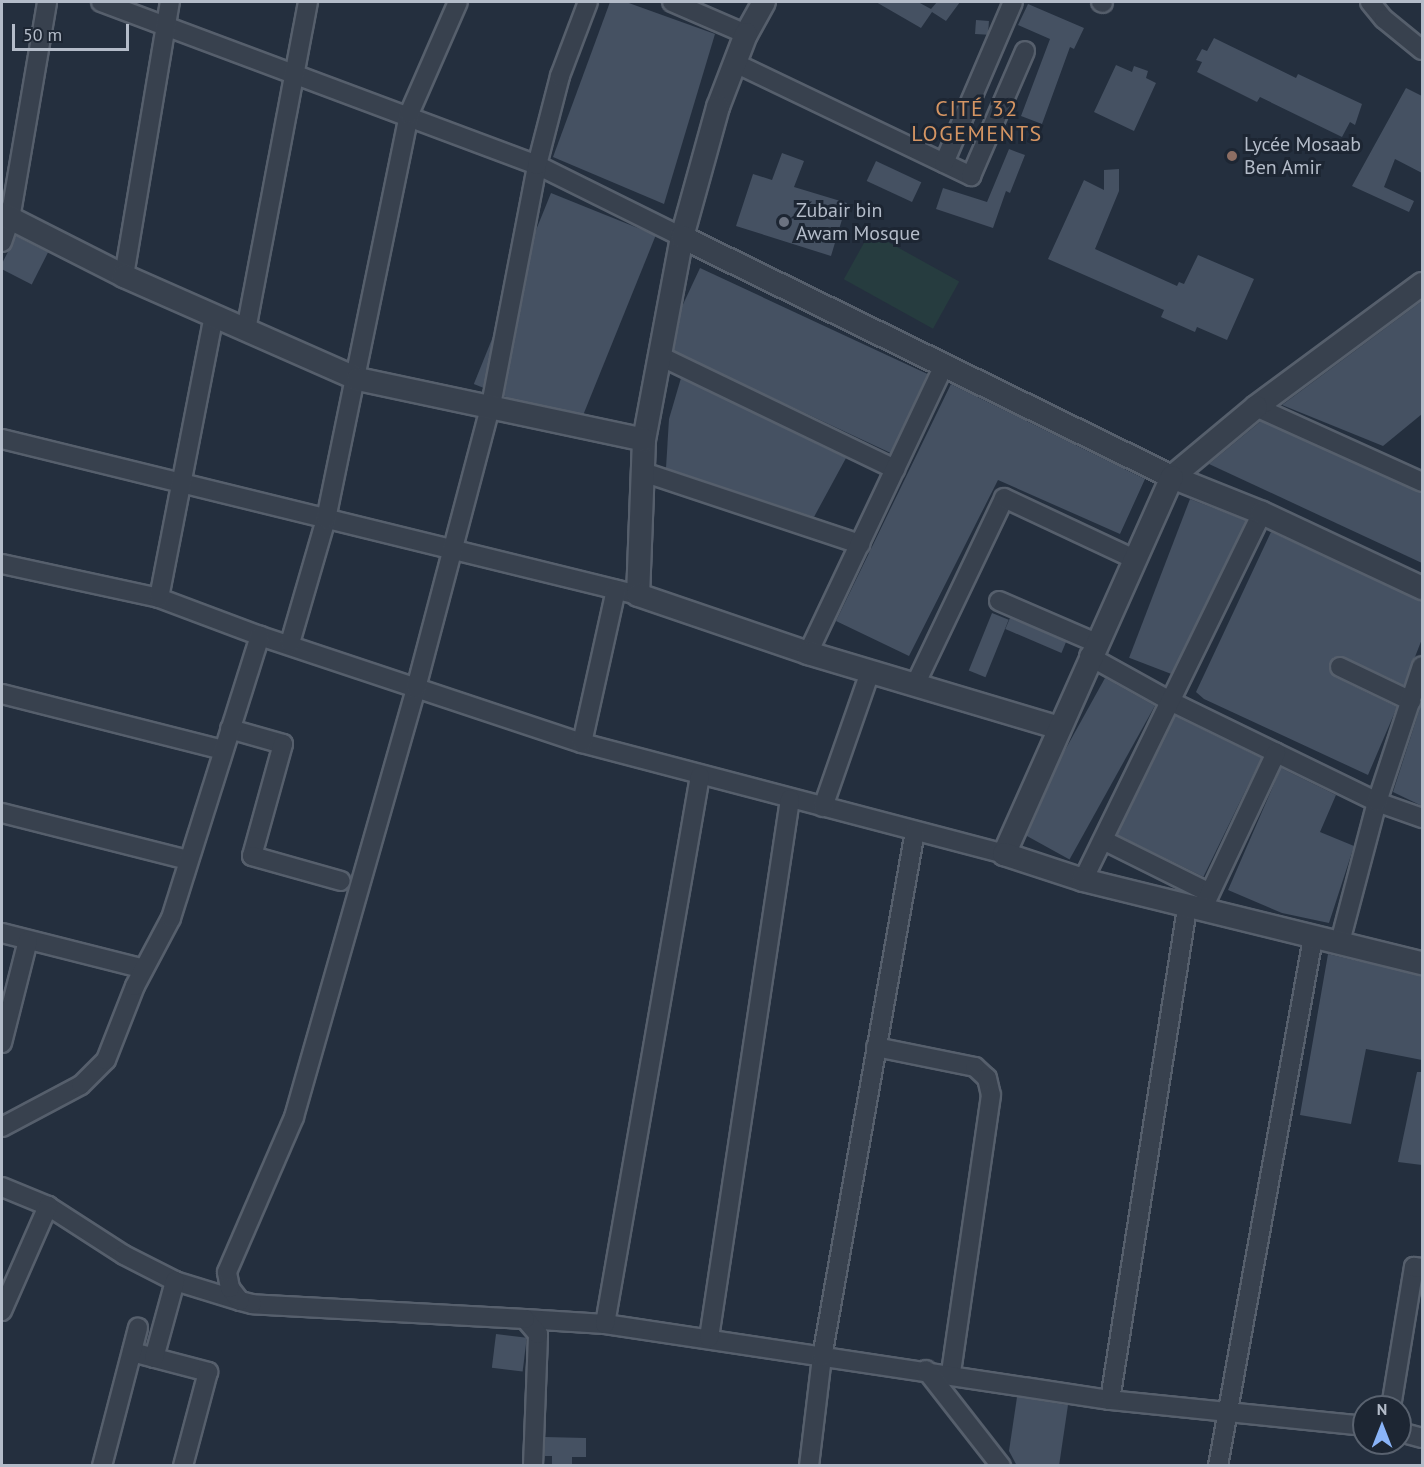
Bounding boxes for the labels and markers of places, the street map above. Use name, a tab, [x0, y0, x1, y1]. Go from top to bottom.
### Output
place label: Lycée Mosaab Ben Amir	[1244, 132, 1361, 179]
marker: Lycée Mosaab Ben Amir	[1225, 149, 1239, 163]
place label: Zubair bin Awam Mosque	[796, 198, 920, 245]
marker: Zubair bin Awam Mosque	[777, 215, 791, 229]

